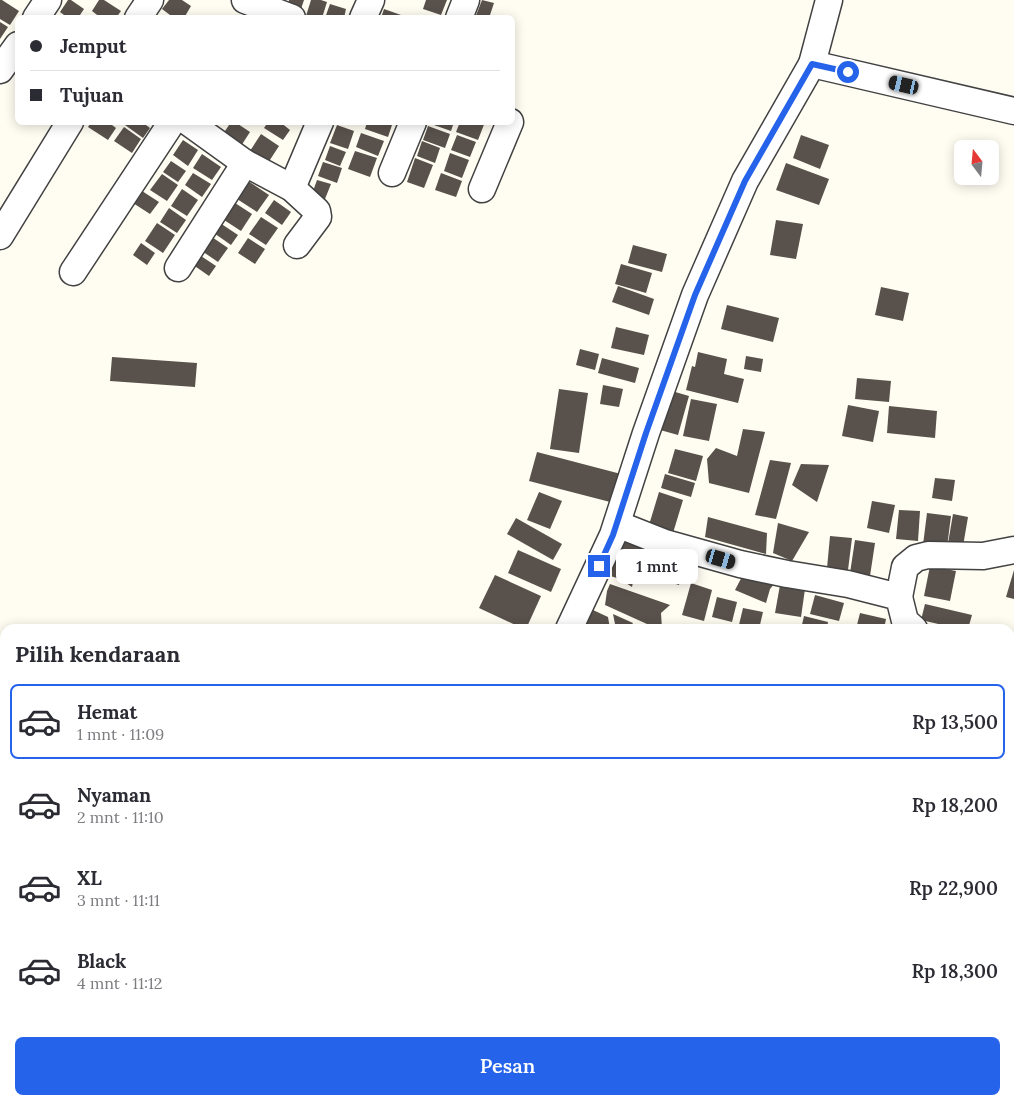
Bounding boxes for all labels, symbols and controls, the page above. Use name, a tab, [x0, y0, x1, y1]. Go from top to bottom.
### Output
text: Jemput	[60, 34, 127, 58]
route start	[837, 61, 859, 83]
car	[887, 74, 920, 96]
text: Tujuan	[60, 83, 124, 107]
north arrow	[954, 140, 999, 185]
map controls	[954, 140, 999, 185]
callout: 1 mnt	[616, 548, 699, 584]
car	[704, 548, 737, 570]
route end	[588, 555, 610, 577]
text: 1 mnt	[636, 556, 678, 576]
text: Pilih kendaraan	[15, 640, 180, 668]
icon: car	[17, 699, 62, 744]
text: Hemat	[77, 700, 137, 724]
text: Rp 13,500	[912, 710, 998, 734]
text: 1 mnt · 11:09	[77, 724, 164, 744]
icon: car	[17, 782, 62, 827]
text: Nyaman	[77, 783, 151, 807]
text: Rp 18,200	[912, 793, 998, 817]
text: 2 mnt · 11:10	[77, 807, 164, 827]
icon: car	[17, 865, 62, 910]
text: XL	[77, 866, 102, 890]
text: Rp 22,900	[909, 876, 998, 900]
text: 3 mnt · 11:11	[77, 890, 160, 910]
icon: car	[17, 948, 62, 993]
text: Black	[77, 949, 126, 973]
text: Rp 18,300	[911, 959, 998, 983]
text: 4 mnt · 11:12	[77, 973, 162, 993]
button: Pesan	[15, 1037, 1000, 1095]

